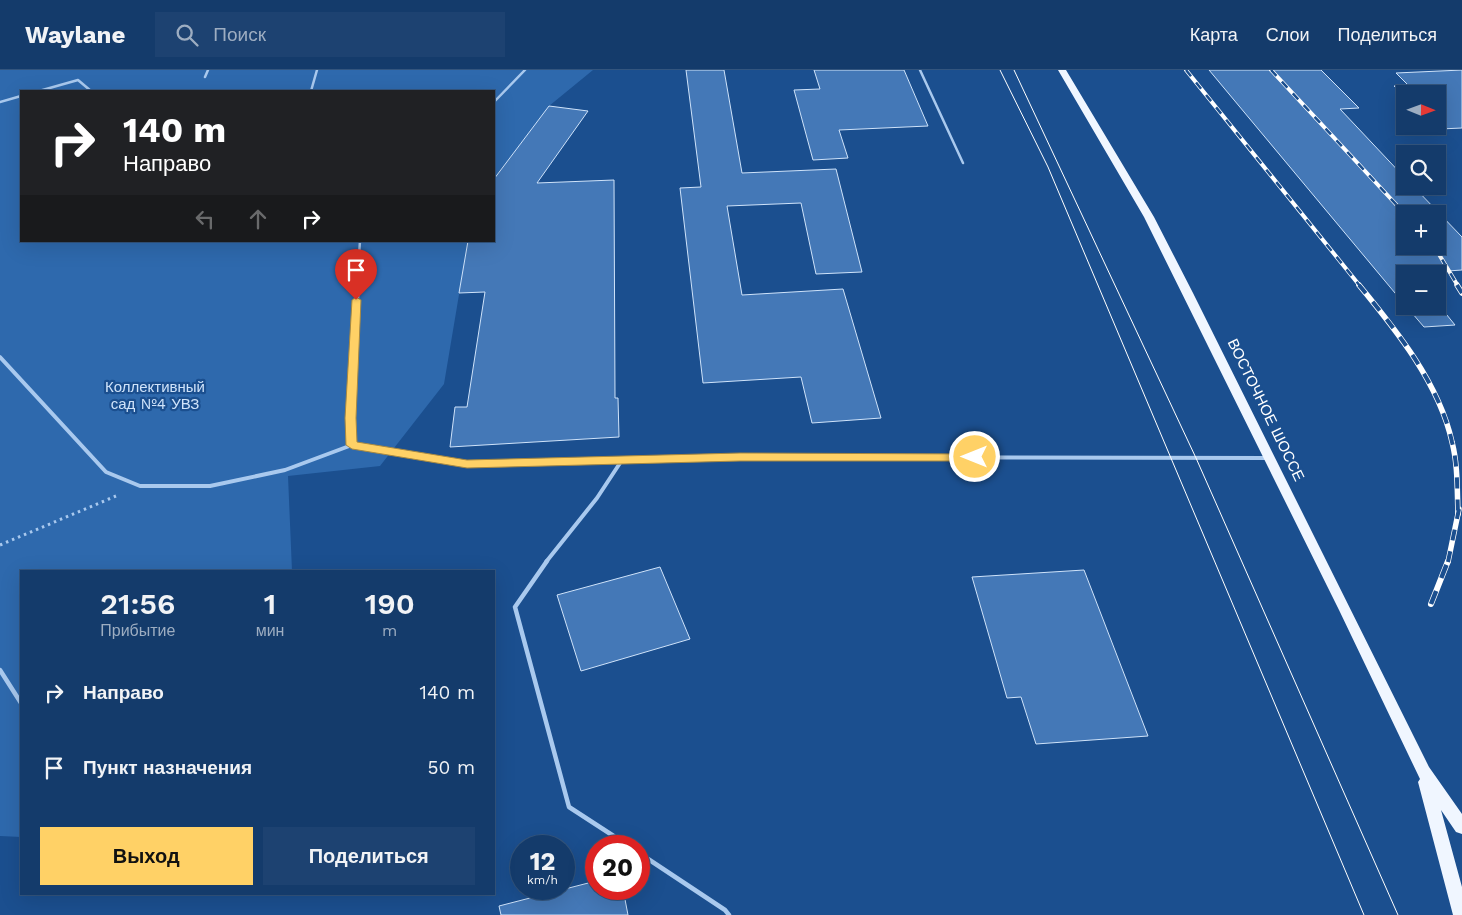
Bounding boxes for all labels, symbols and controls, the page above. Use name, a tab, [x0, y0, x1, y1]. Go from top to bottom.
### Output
search box	[155, 12, 505, 57]
text: Waylane	[25, 21, 125, 49]
icon: search	[173, 21, 201, 49]
text: Поиск	[213, 23, 266, 46]
text: Карта	[1190, 24, 1238, 45]
text: Слои	[1266, 24, 1310, 45]
text: Поделиться	[1338, 24, 1437, 45]
north arrow	[1396, 85, 1446, 135]
map controls	[1396, 85, 1446, 315]
text: 140 m	[123, 109, 226, 151]
icon: right	[40, 110, 105, 175]
button: search	[1396, 145, 1446, 195]
text: Направо	[123, 151, 211, 176]
icon: left	[191, 205, 219, 233]
icon: ahead	[244, 205, 272, 233]
icon: right	[297, 205, 325, 233]
button: +	[1396, 205, 1446, 255]
pin	[335, 249, 377, 300]
icon: arrive	[342, 256, 370, 284]
button: −	[1396, 265, 1446, 315]
street label: ВОСТОЧНОЕ ШОССЕ	[1224, 336, 1308, 484]
park label: Коллективный сад №4 УВЗ	[105, 378, 205, 413]
position arrow	[948, 430, 1000, 482]
text: 21:56	[100, 586, 175, 621]
text: 1	[264, 586, 276, 621]
text: 190	[365, 586, 415, 621]
text: Прибытие	[100, 621, 175, 640]
text: мин	[256, 621, 284, 640]
text: m	[382, 621, 397, 640]
icon: right	[40, 679, 68, 707]
text: Направо	[83, 681, 164, 704]
text: 140 m	[420, 681, 475, 704]
icon: arrive	[40, 754, 68, 782]
text: Пункт назначения	[83, 756, 252, 779]
text: 50 m	[428, 756, 475, 779]
button: Выход	[40, 827, 253, 885]
button: Поделиться	[263, 827, 475, 885]
speed limit sign: 20	[585, 835, 650, 900]
text: 12	[530, 847, 555, 876]
text: km/h	[527, 873, 558, 887]

